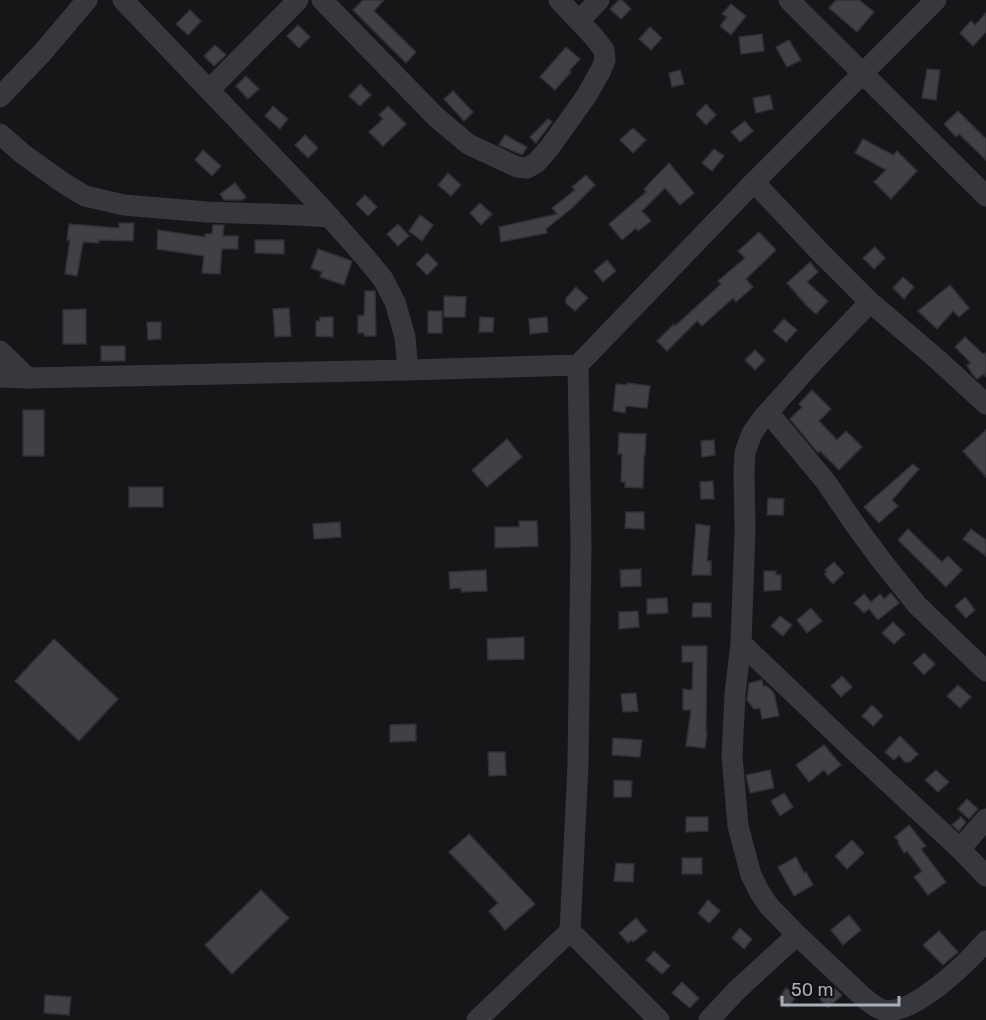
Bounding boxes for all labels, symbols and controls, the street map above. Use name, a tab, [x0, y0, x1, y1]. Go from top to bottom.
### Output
scale bar	[782, 969, 899, 1007]
text: 50 m	[791, 979, 834, 1001]

